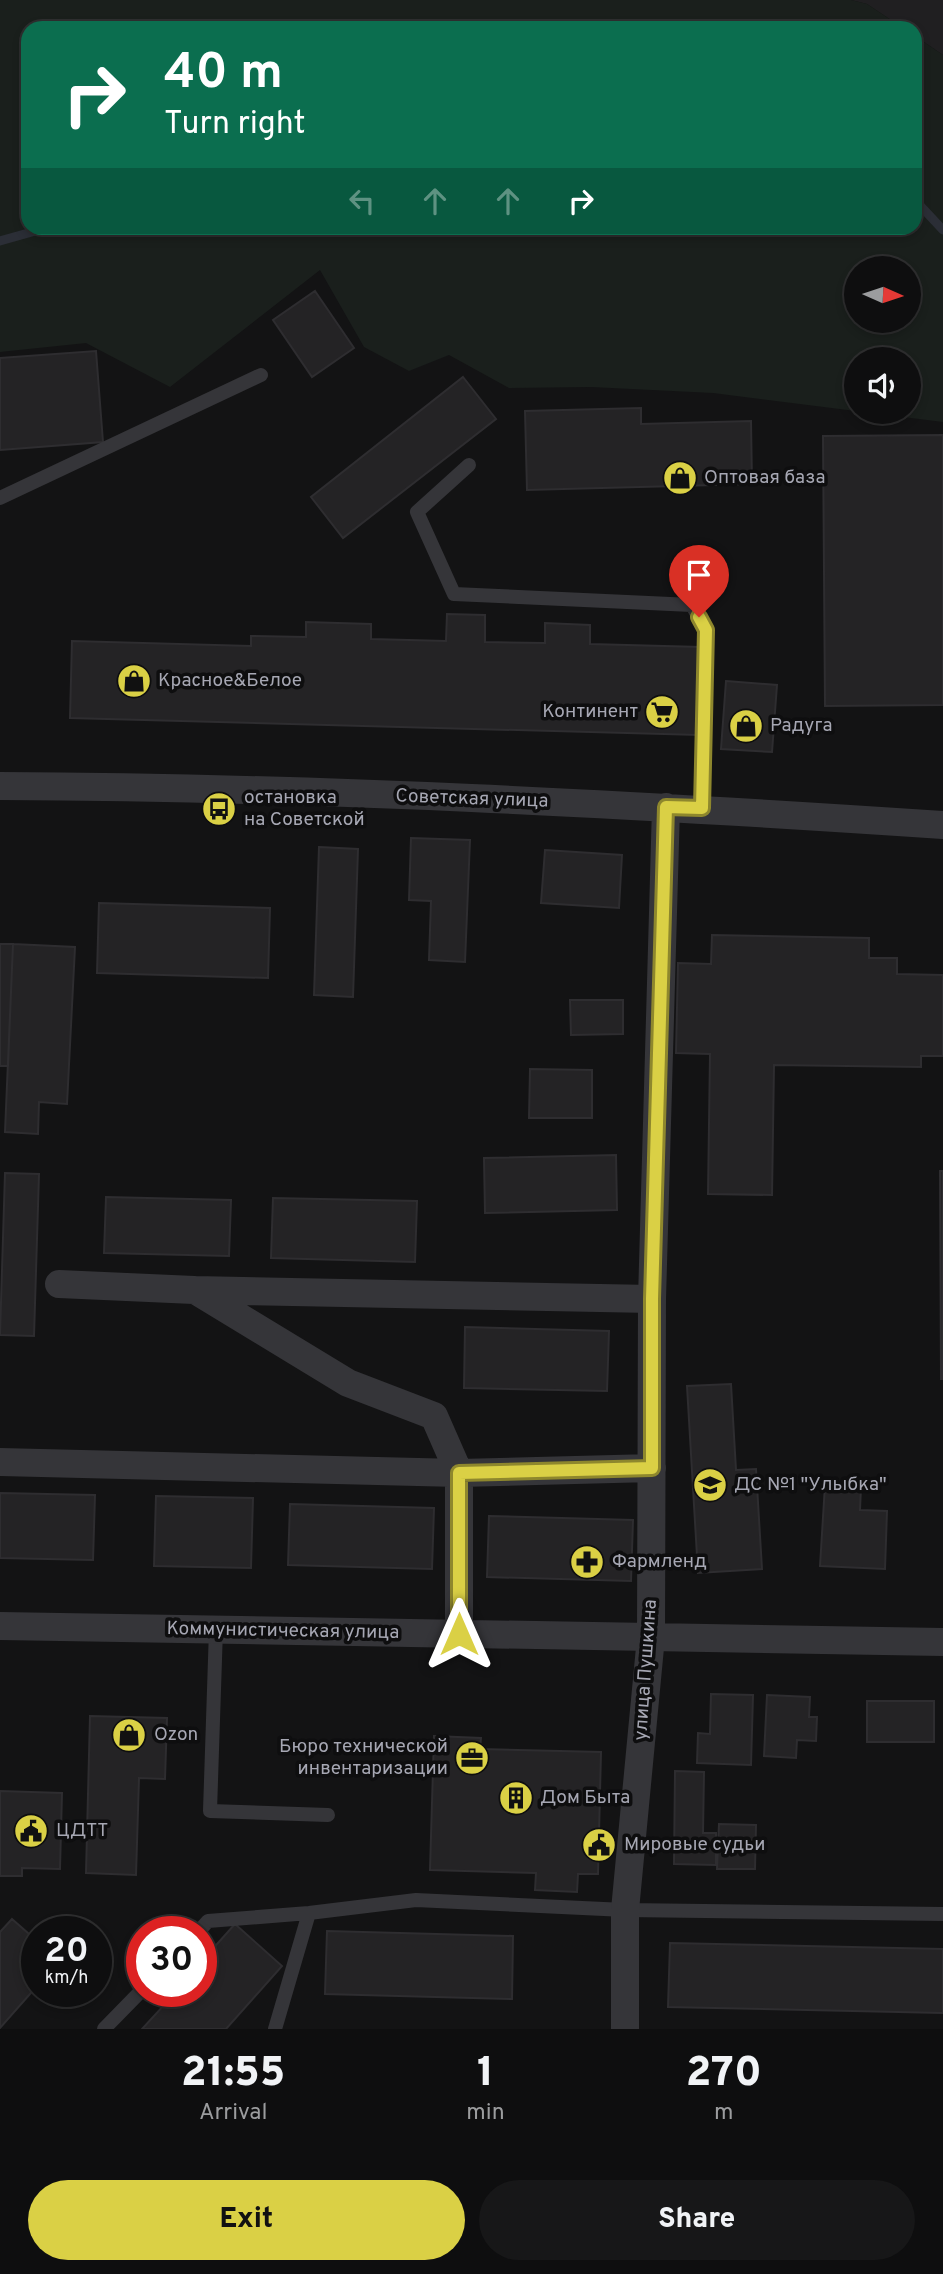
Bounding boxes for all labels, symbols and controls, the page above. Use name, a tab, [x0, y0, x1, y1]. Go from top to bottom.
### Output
text: 40 m	[164, 44, 283, 106]
icon: right	[49, 49, 140, 140]
text: Turn right	[164, 105, 306, 145]
icon: left	[343, 182, 381, 220]
icon: ahead	[416, 182, 454, 220]
icon: ahead	[489, 182, 527, 220]
icon: right	[562, 182, 600, 220]
north arrow	[844, 256, 920, 332]
map controls	[844, 256, 921, 424]
button: sound	[844, 347, 921, 424]
shop icon: Оптовая база	[661, 459, 699, 497]
place label: Оптовая база	[704, 466, 825, 490]
pin	[669, 545, 729, 617]
icon: arrive	[680, 556, 718, 594]
shop icon: Красное&Белое	[115, 662, 153, 700]
place label: Красное&Белое	[158, 669, 302, 693]
supermarket icon: Континент	[643, 693, 681, 731]
place label: Континент	[542, 700, 638, 724]
shop icon: Радуга	[727, 707, 765, 745]
place label: Радуга	[770, 714, 833, 738]
street label: Советская улица	[395, 784, 549, 814]
place label: остановка на Советской	[244, 786, 365, 832]
bus stop icon: остановка на Советской	[200, 790, 238, 828]
school or university icon: ДС №1 "Улыбка"	[691, 1466, 729, 1504]
place label: ДС №1 "Улыбка"	[734, 1473, 887, 1497]
pharmacy icon: Фармленд	[568, 1543, 606, 1581]
place label: Фармленд	[612, 1550, 707, 1574]
position arrow	[422, 1597, 496, 1671]
street label: улица Пушкина	[629, 1599, 663, 1741]
street label: Коммунистическая улица	[166, 1617, 400, 1645]
shop icon: Ozon	[110, 1716, 148, 1754]
place label: Ozon	[154, 1723, 198, 1747]
place label: Бюро технической инвентаризации	[279, 1735, 448, 1781]
office icon: Бюро технической инвентаризации	[453, 1739, 491, 1777]
building icon: Дом Быта	[497, 1779, 535, 1817]
place label: Дом Быта	[540, 1786, 630, 1810]
public building icon: ЦДТТ	[12, 1812, 50, 1850]
place label: ЦДТТ	[56, 1819, 108, 1843]
public building icon: Мировые судьи	[580, 1826, 618, 1864]
place label: Мировые судьи	[624, 1833, 765, 1857]
speed limit sign: 30	[126, 1916, 217, 2007]
text: 20	[44, 1930, 89, 1974]
text: km/h	[45, 1967, 88, 1990]
text: 21:55	[181, 2048, 285, 2101]
text: 1	[477, 2048, 494, 2101]
text: 270	[686, 2048, 762, 2101]
text: Arrival	[199, 2099, 267, 2128]
text: min	[466, 2099, 505, 2128]
text: m	[714, 2099, 734, 2128]
button: Exit	[28, 2180, 465, 2260]
button: Share	[479, 2180, 915, 2260]

